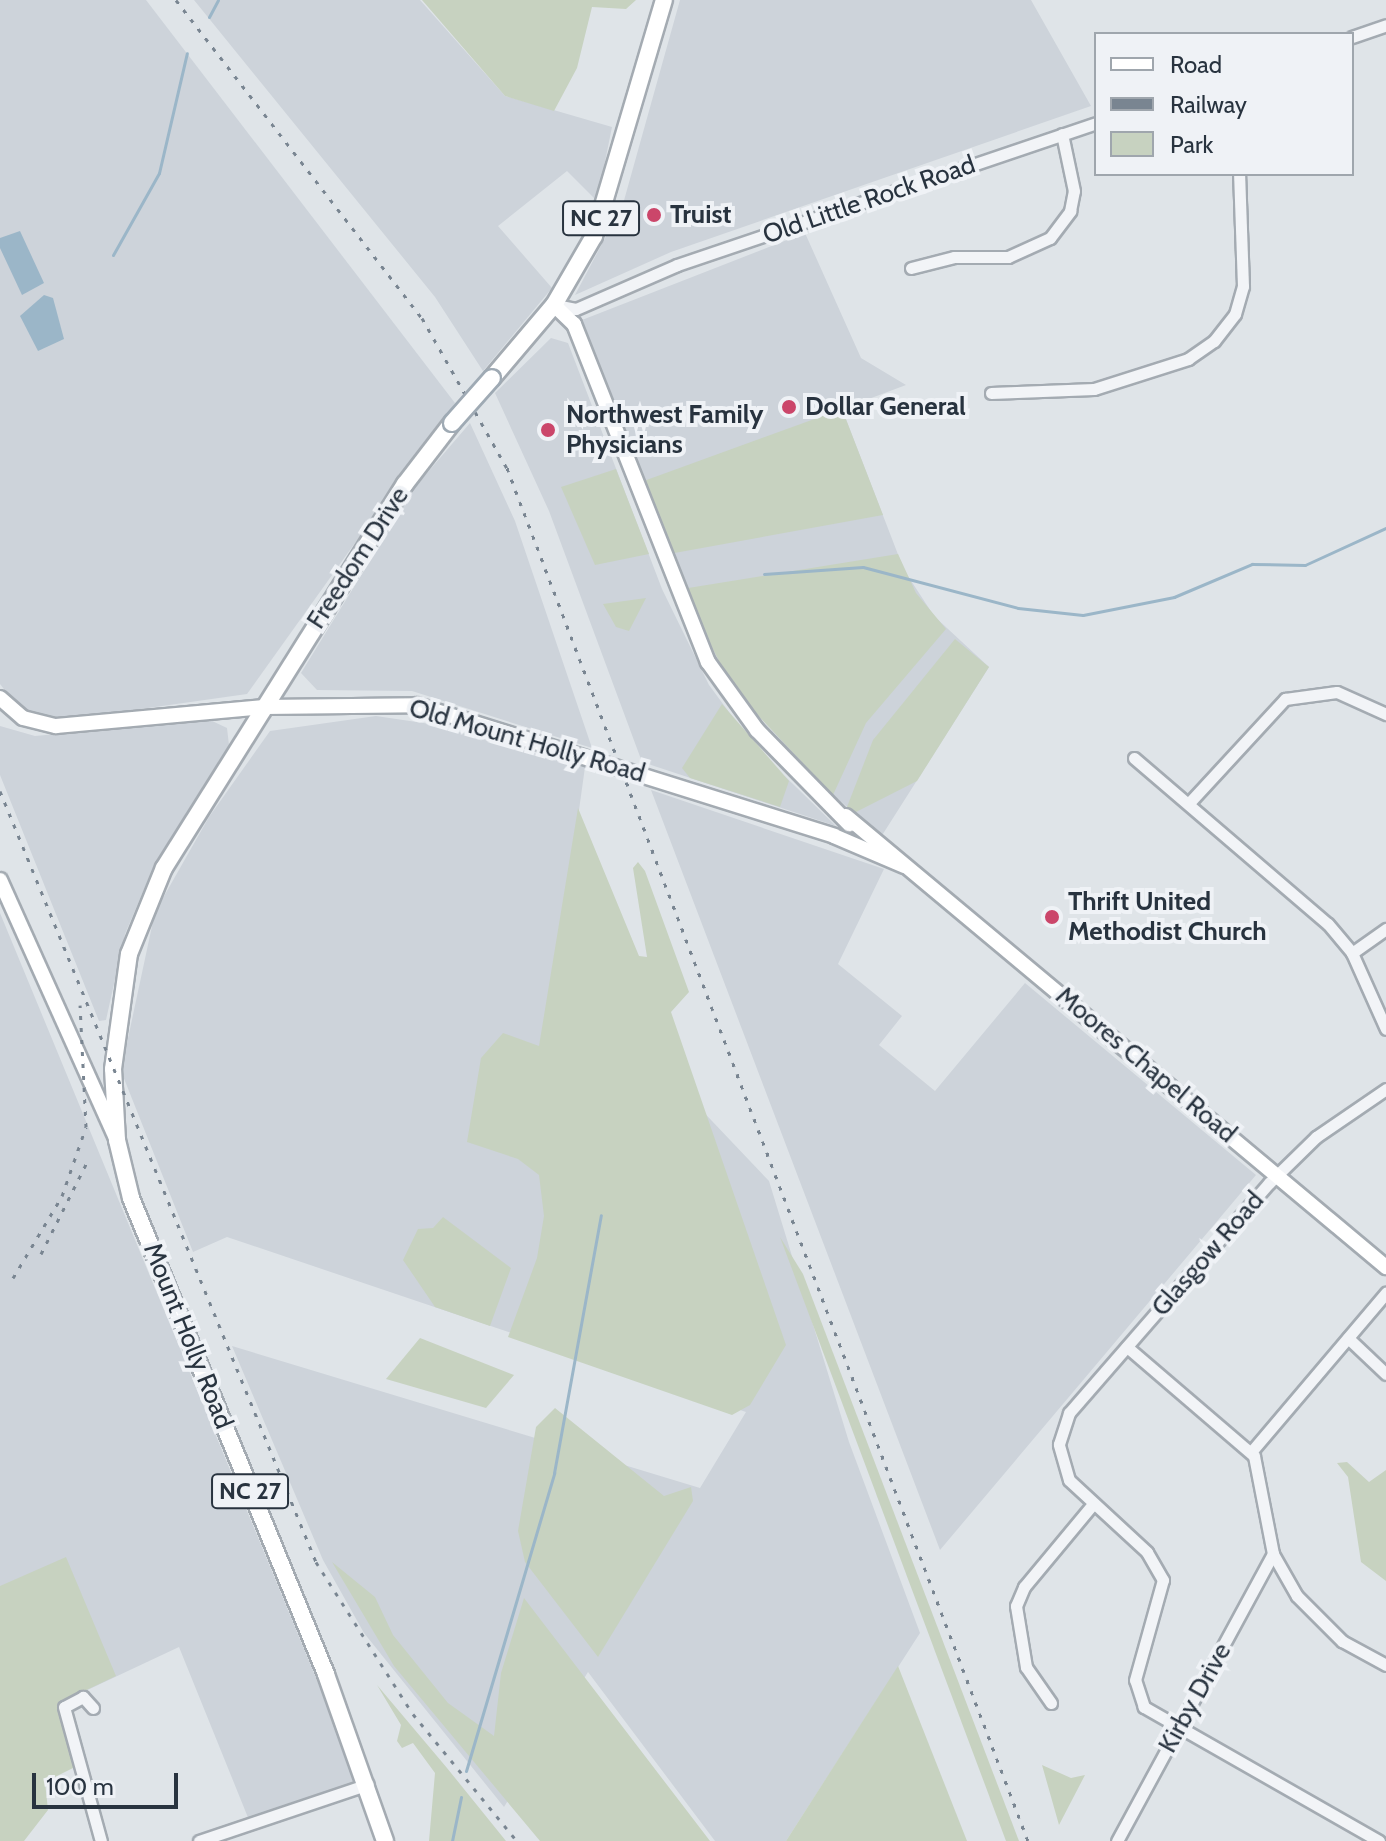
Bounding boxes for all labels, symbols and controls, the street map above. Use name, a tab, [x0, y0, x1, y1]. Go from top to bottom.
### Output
legend	[1094, 32, 1354, 176]
text: Road	[1170, 50, 1222, 79]
text: Railway	[1170, 90, 1247, 119]
text: Park	[1170, 130, 1213, 159]
street label: Old Little Rock Road	[759, 149, 979, 251]
road number: NC 27	[561, 198, 641, 238]
place label: Truist	[670, 199, 731, 231]
marker: Truist	[645, 206, 663, 224]
place label: Dollar General	[805, 391, 966, 423]
marker: Dollar General	[780, 398, 798, 416]
place label: Northwest Family Physicians	[566, 399, 763, 460]
marker: Northwest Family Physicians	[537, 419, 559, 441]
street label: Freedom Drive	[301, 481, 415, 635]
street label: Old Mount Holly Road	[406, 692, 648, 790]
place label: Thrift United Methodist Church	[1068, 886, 1267, 948]
marker: Thrift United Methodist Church	[1043, 908, 1061, 926]
street label: Moores Chapel Road	[1049, 980, 1243, 1150]
street label: Glasgow Road	[1145, 1185, 1271, 1323]
street label: Mount Holly Road	[137, 1239, 239, 1433]
road number: NC 27	[210, 1471, 290, 1511]
street label: Kirby Drive	[1152, 1638, 1238, 1758]
scale bar	[36, 1757, 182, 1807]
text: 100 m	[46, 1772, 114, 1801]

